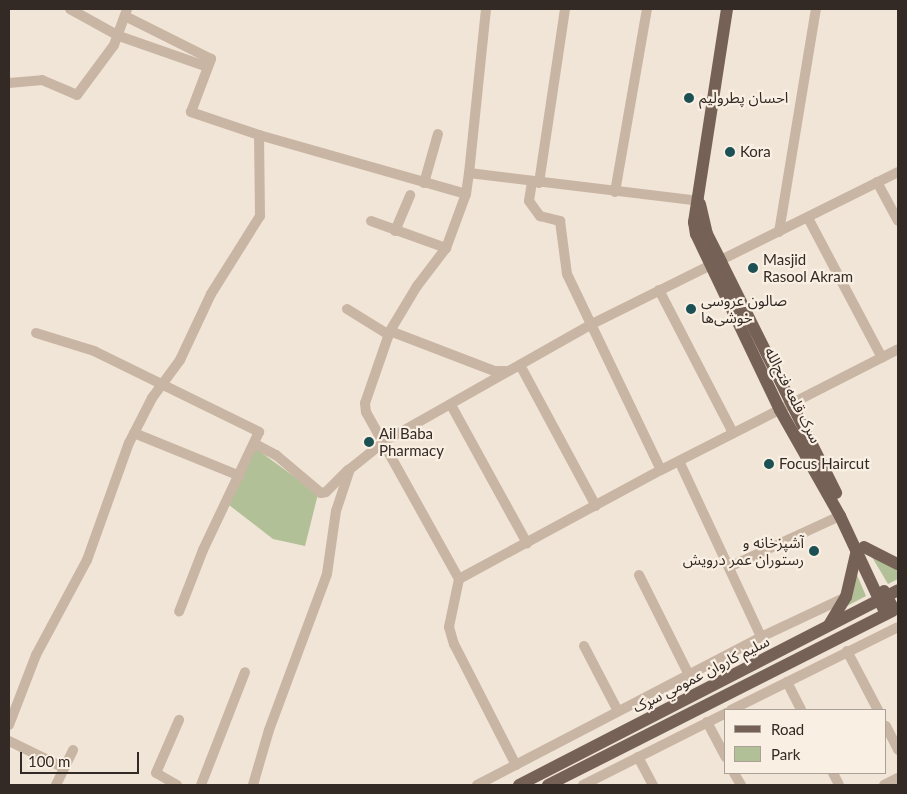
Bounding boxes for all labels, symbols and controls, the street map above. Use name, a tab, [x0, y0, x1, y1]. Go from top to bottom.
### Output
place label: احسان پطرولیم	[699, 89, 788, 107]
marker: احسان پطرولیم	[683, 92, 695, 104]
place label: Kora	[740, 143, 771, 161]
marker: Kora	[724, 146, 736, 158]
place label: Masjid Rasool Akram	[763, 250, 854, 285]
marker: Masjid Rasool Akram	[747, 262, 759, 274]
place label: صالون عروسی خوشی‌ها	[701, 291, 787, 326]
marker: صالون عروسی خوشی‌ها	[685, 303, 697, 315]
street label: سرک قلعه فتح‌الله	[761, 344, 825, 446]
place label: Ail Baba Pharmacy	[379, 424, 444, 459]
marker: Ail Baba Pharmacy	[363, 436, 375, 448]
place label: Focus Haircut	[779, 455, 870, 473]
marker: Focus Haircut	[763, 458, 775, 470]
place label: آشپزخانه و رستوران عمر درویش	[683, 533, 804, 568]
marker: آشپزخانه و رستوران عمر درویش	[808, 545, 820, 557]
street label: سلیم کاروان عمومي سړک	[630, 632, 772, 716]
legend	[724, 709, 887, 774]
text: Road	[771, 720, 804, 738]
scale bar	[22, 742, 141, 774]
text: Park	[771, 745, 800, 763]
text: 100 m	[28, 752, 70, 770]

